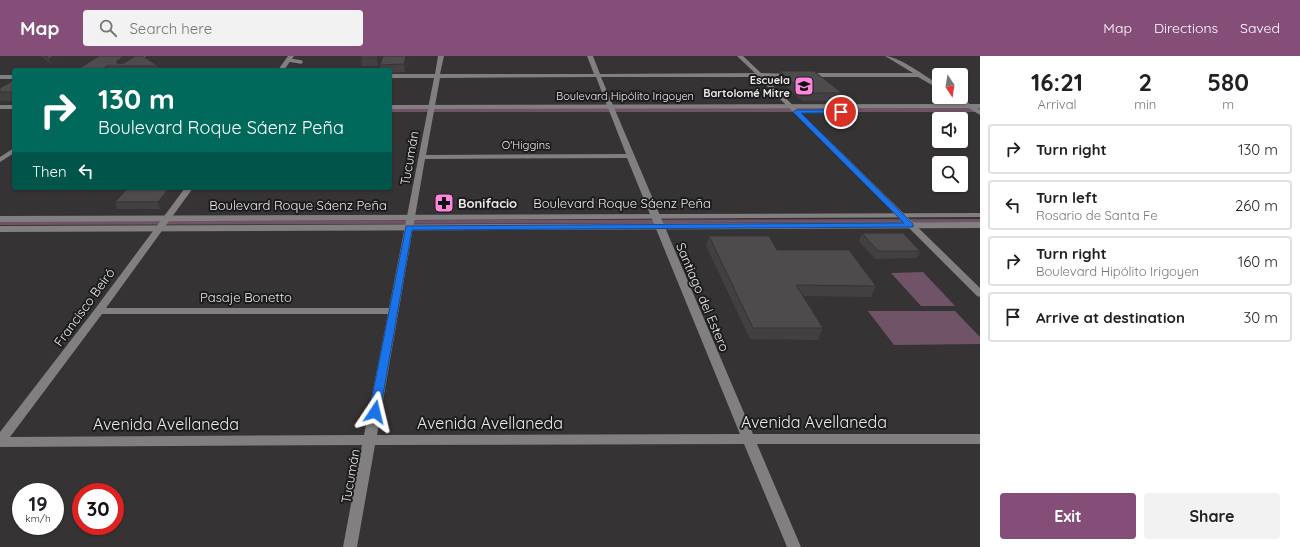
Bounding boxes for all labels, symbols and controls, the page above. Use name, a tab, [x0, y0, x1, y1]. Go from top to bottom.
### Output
search box	[83, 10, 363, 46]
text: Map	[20, 16, 59, 40]
icon: search	[97, 17, 119, 39]
text: Search here	[129, 19, 212, 38]
text: Map	[1103, 19, 1132, 37]
text: Directions	[1154, 19, 1218, 37]
text: Saved	[1240, 19, 1280, 37]
text: 16:21	[1031, 67, 1083, 97]
text: 2	[1138, 67, 1152, 97]
text: 580	[1207, 67, 1249, 97]
north arrow	[932, 68, 968, 104]
map controls	[932, 68, 968, 192]
place label: Escuela Bartolomé Mitre	[703, 73, 791, 100]
school or university icon: Escuela Bartolomé Mitre	[793, 75, 815, 97]
text: 130 m	[98, 81, 175, 116]
icon: right	[32, 84, 84, 136]
street label: Boulevard Hipólito Irigoyen	[556, 89, 694, 103]
pin	[824, 95, 858, 129]
text: Arrival	[1038, 96, 1077, 112]
text: min	[1134, 96, 1156, 112]
text: m	[1222, 96, 1234, 112]
icon: arrive	[830, 101, 852, 123]
button: sound	[932, 112, 968, 148]
text: Boulevard Roque Sáenz Peña	[98, 116, 344, 139]
street label: Tucumán	[396, 129, 422, 187]
street label: O'Higgins	[502, 138, 550, 152]
icon: right	[1002, 138, 1024, 160]
text: Turn right	[1036, 140, 1107, 159]
text: 130 m	[1238, 140, 1278, 159]
button: search	[932, 156, 968, 192]
icon: left	[75, 160, 97, 182]
text: Then	[32, 162, 67, 181]
text: Turn left	[1036, 188, 1098, 207]
pharmacy icon: Bonifacio	[433, 192, 455, 214]
icon: left	[1002, 194, 1024, 216]
place label: Bonifacio	[458, 195, 517, 211]
street label: Boulevard Roque Sáenz Peña	[533, 195, 711, 211]
text: 260 m	[1235, 196, 1278, 215]
street label: Boulevard Roque Sáenz Peña	[209, 197, 387, 213]
text: Rosario de Santa Fe	[1036, 207, 1158, 223]
street label: Santiago del Estero	[673, 240, 733, 354]
text: Turn right	[1036, 244, 1107, 263]
icon: right	[1002, 250, 1024, 272]
text: 160 m	[1238, 252, 1278, 271]
text: Boulevard Hipólito Irigoyen	[1036, 263, 1199, 279]
street label: Francisco Beiró	[50, 265, 118, 349]
street label: Pasaje Bonetto	[200, 289, 292, 305]
icon: arrive	[1002, 306, 1024, 328]
text: Arrive at destination	[1036, 308, 1185, 327]
text: 30 m	[1243, 308, 1278, 327]
position arrow	[354, 391, 396, 433]
street label: Avenida Avellaneda	[741, 412, 887, 432]
street label: Avenida Avellaneda	[417, 413, 563, 433]
street label: Avenida Avellaneda	[93, 414, 239, 434]
street label: Tucumán	[337, 447, 363, 505]
speed limit sign: 30	[72, 483, 124, 535]
text: 19	[28, 491, 48, 516]
button: Exit	[1000, 493, 1136, 539]
button: Share	[1144, 493, 1280, 539]
text: km/h	[25, 512, 51, 525]

